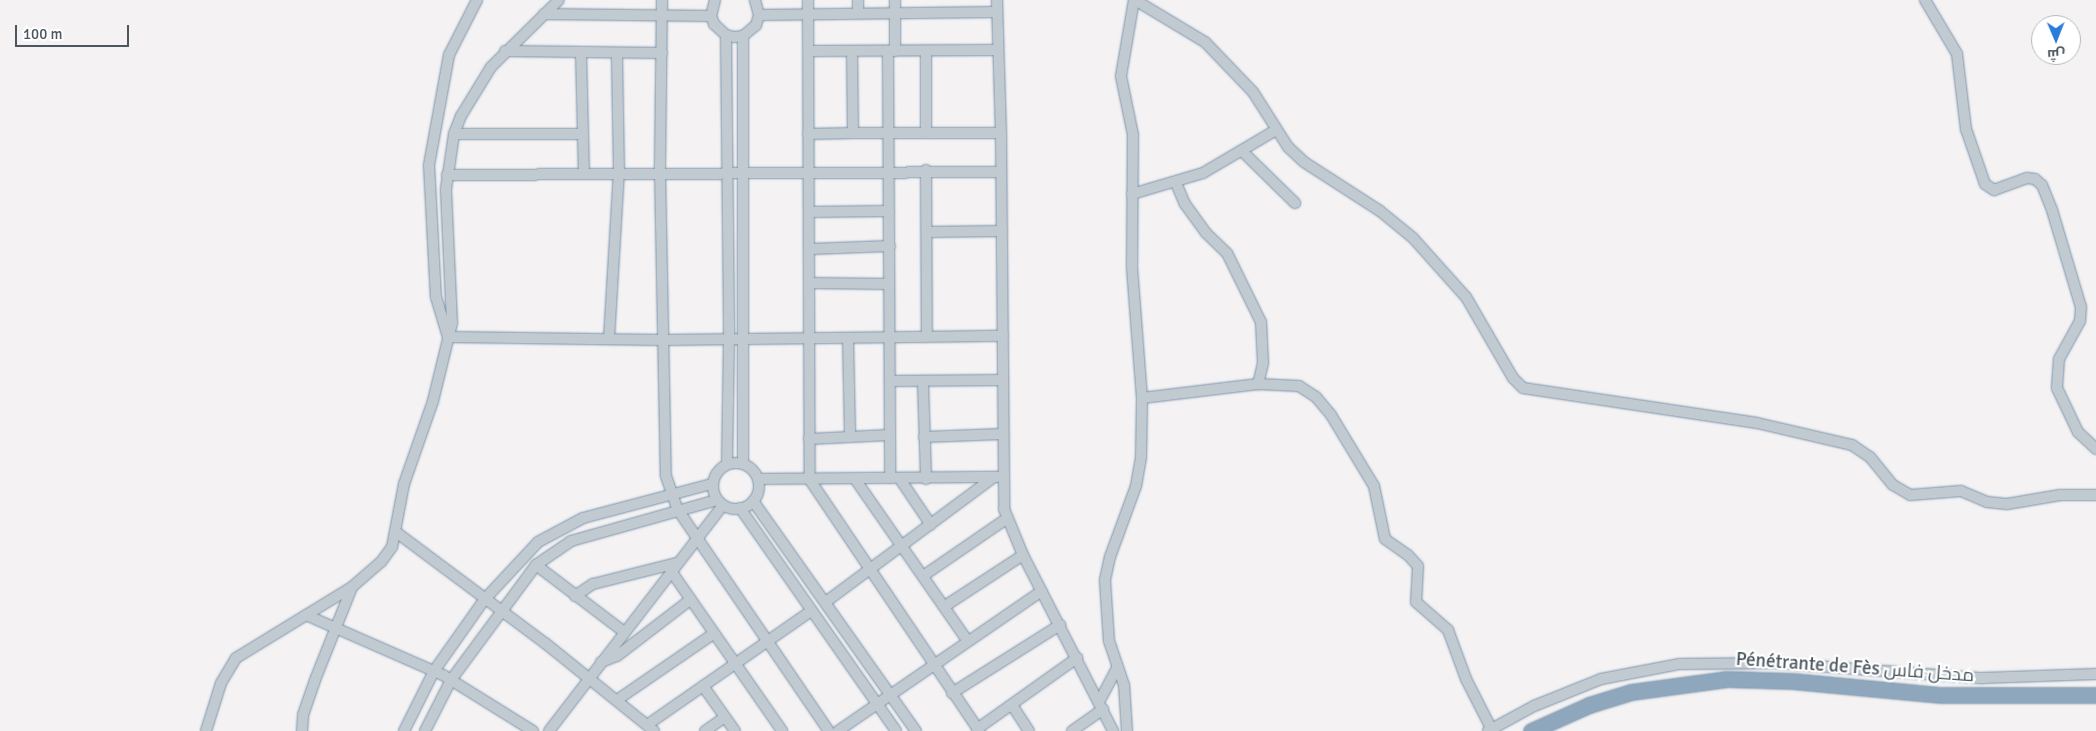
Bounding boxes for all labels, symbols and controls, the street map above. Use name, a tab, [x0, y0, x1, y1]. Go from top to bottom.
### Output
scale bar	[18, 15, 131, 47]
north arrow	[2031, 15, 2081, 65]
text: 100 m	[23, 25, 63, 43]
text: ش	[2047, 46, 2065, 63]
street label: Pénétrante de Fès مدخل فاس	[1735, 648, 1975, 688]

